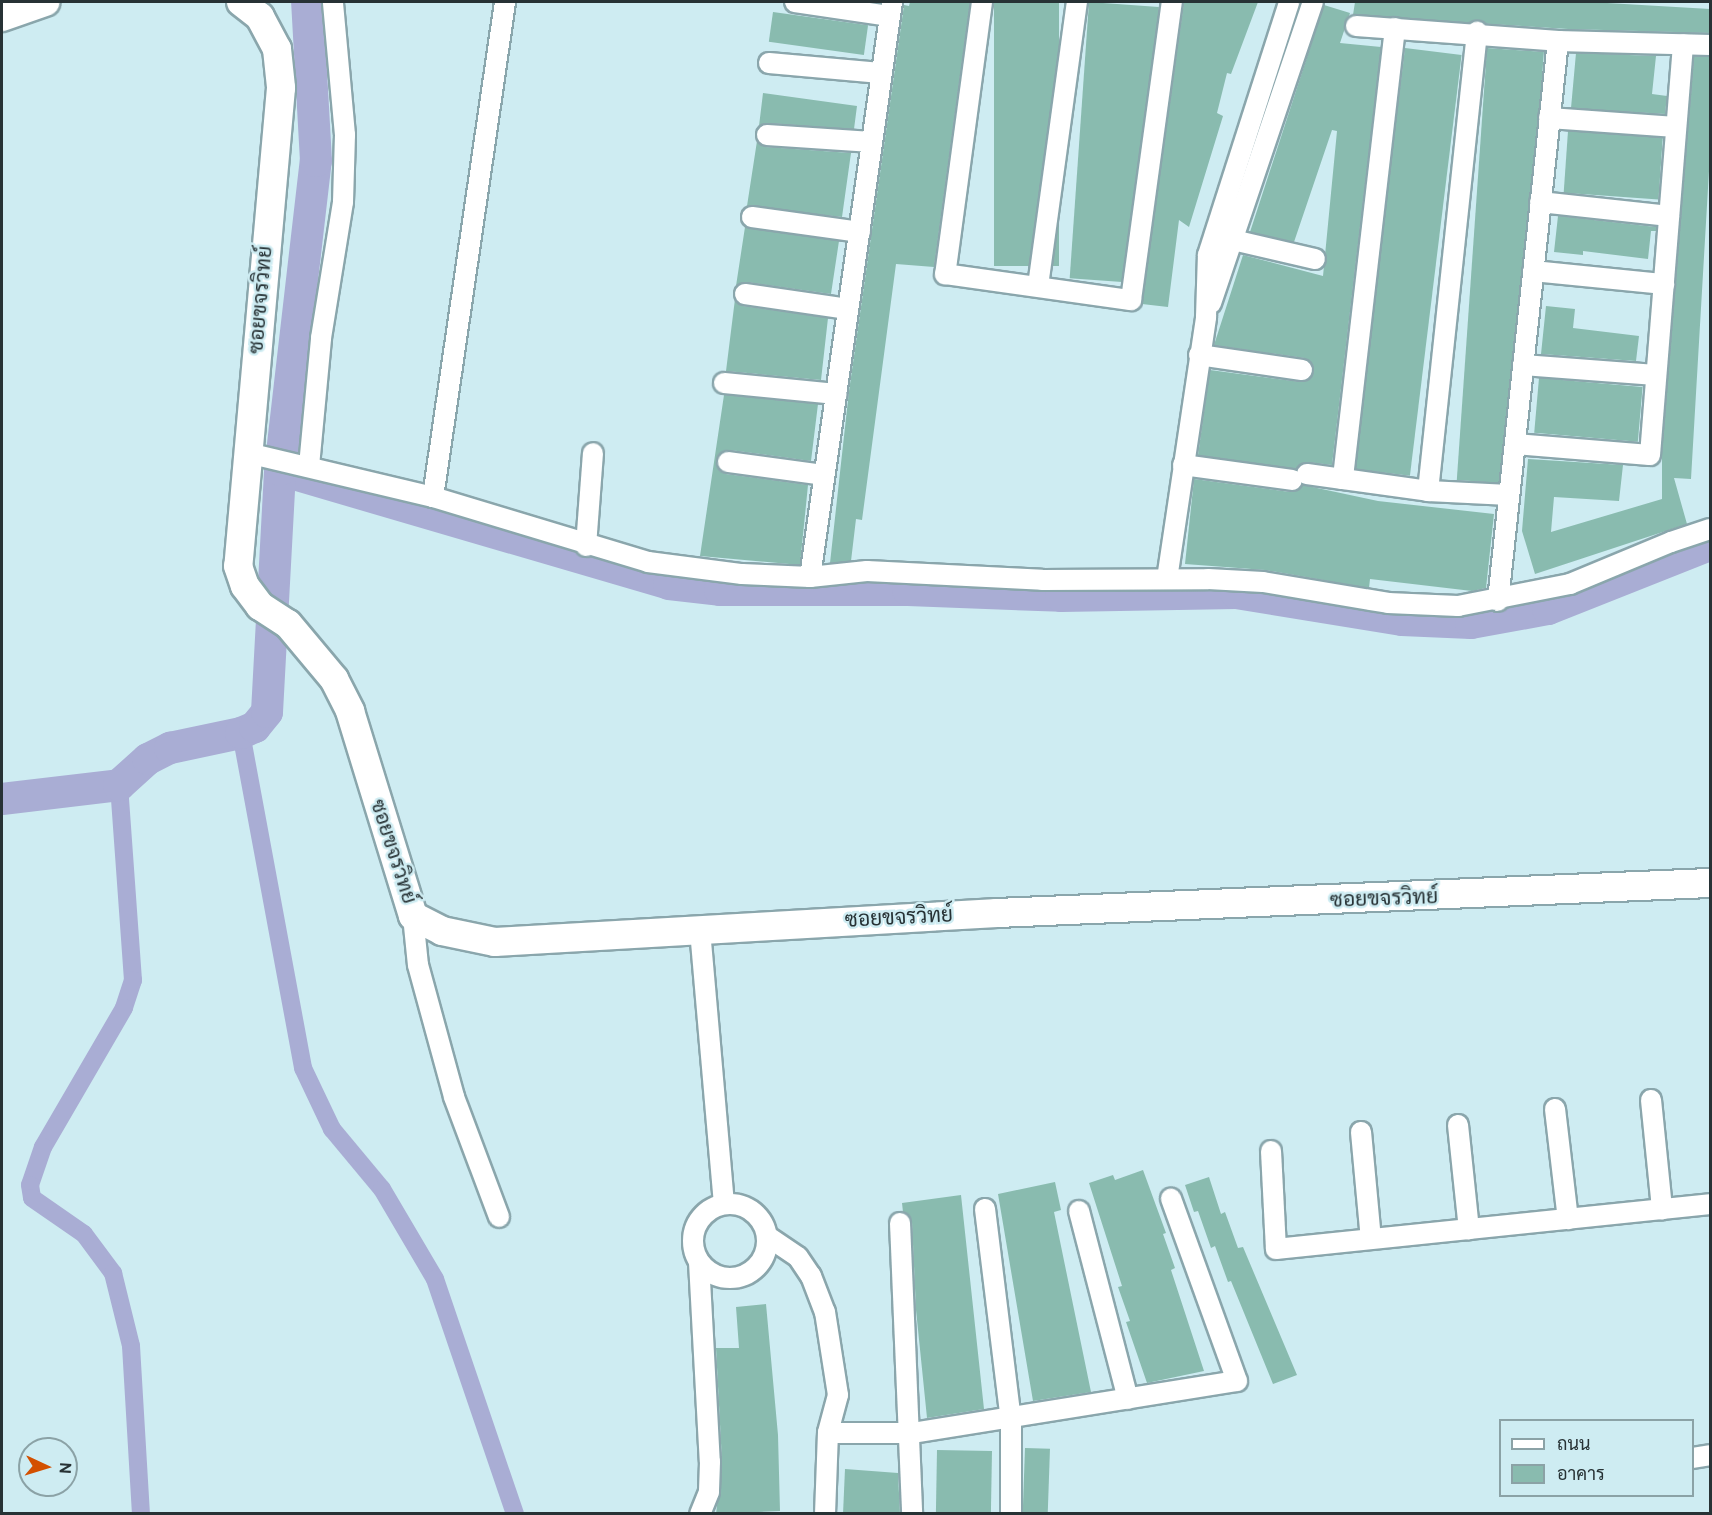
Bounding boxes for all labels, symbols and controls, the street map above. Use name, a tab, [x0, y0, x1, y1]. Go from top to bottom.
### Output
street label: ซอยขจรวิทย์	[245, 245, 279, 355]
street label: ซอยขจรวิทย์	[363, 797, 421, 907]
street label: ซอยขจรวิทย์	[1330, 886, 1438, 914]
street label: ซอยขจรวิทย์	[844, 904, 954, 934]
legend	[1499, 1419, 1694, 1497]
text: ถนน	[1557, 1434, 1590, 1457]
north arrow	[18, 1437, 78, 1497]
text: N	[54, 1462, 74, 1475]
text: อาคาร	[1557, 1464, 1605, 1487]

